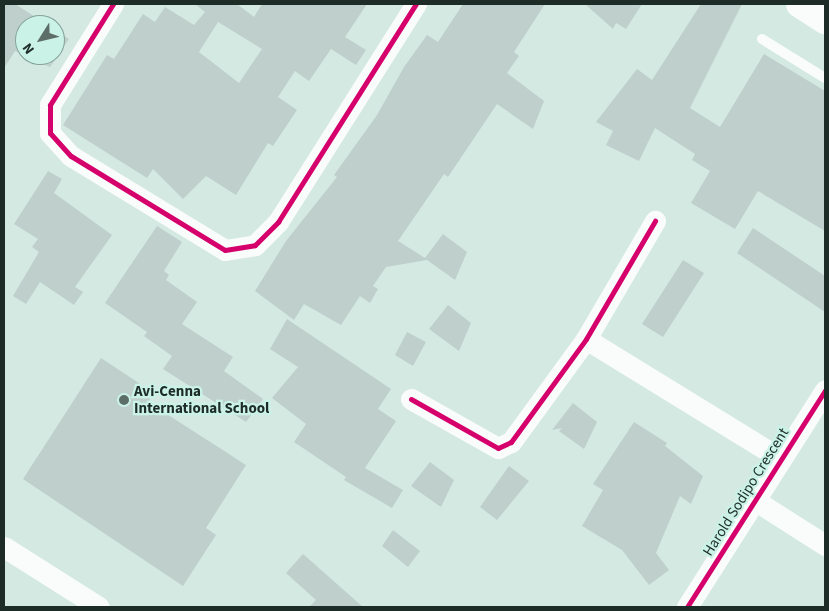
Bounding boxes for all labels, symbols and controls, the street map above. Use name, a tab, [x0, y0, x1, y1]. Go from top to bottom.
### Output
north arrow	[15, 15, 65, 65]
text: N	[18, 39, 40, 58]
place label: Avi-Cenna International School	[134, 382, 269, 417]
marker: Avi-Cenna International School	[118, 394, 130, 406]
street label: Harold Sodipo Crescent	[699, 425, 793, 559]

